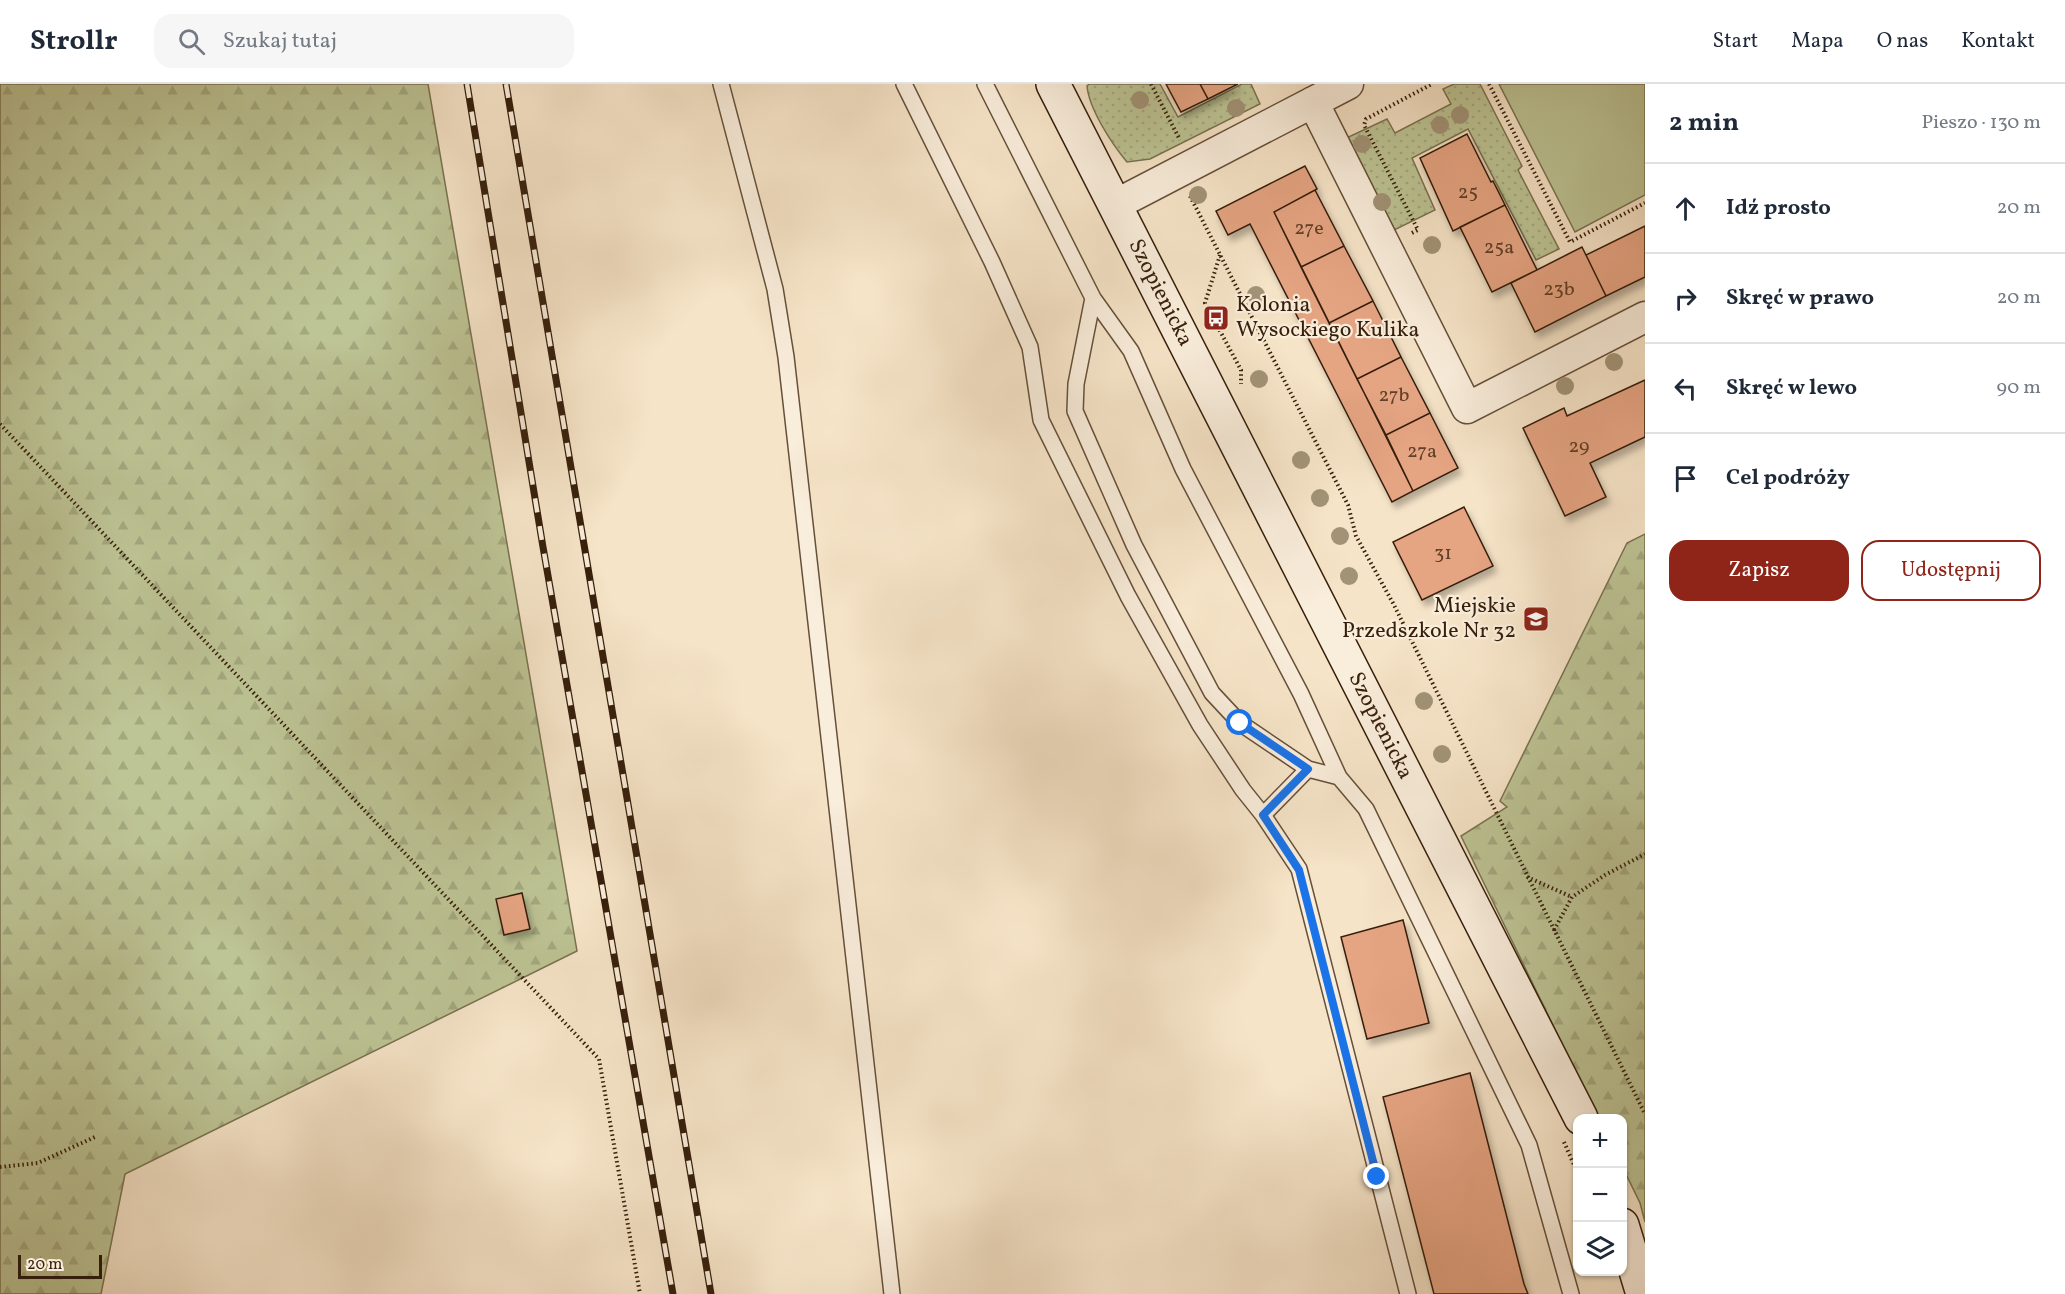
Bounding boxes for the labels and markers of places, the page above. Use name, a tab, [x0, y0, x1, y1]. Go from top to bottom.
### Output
place label: Kolonia Wysockiego Kulika	[1236, 290, 1419, 346]
bus stop icon: Kolonia Wysockiego Kulika	[1201, 303, 1231, 333]
place label: Miejskie Przedszkole Nr 32	[1342, 591, 1516, 647]
school or university icon: Miejskie Przedszkole Nr 32	[1521, 604, 1551, 634]

